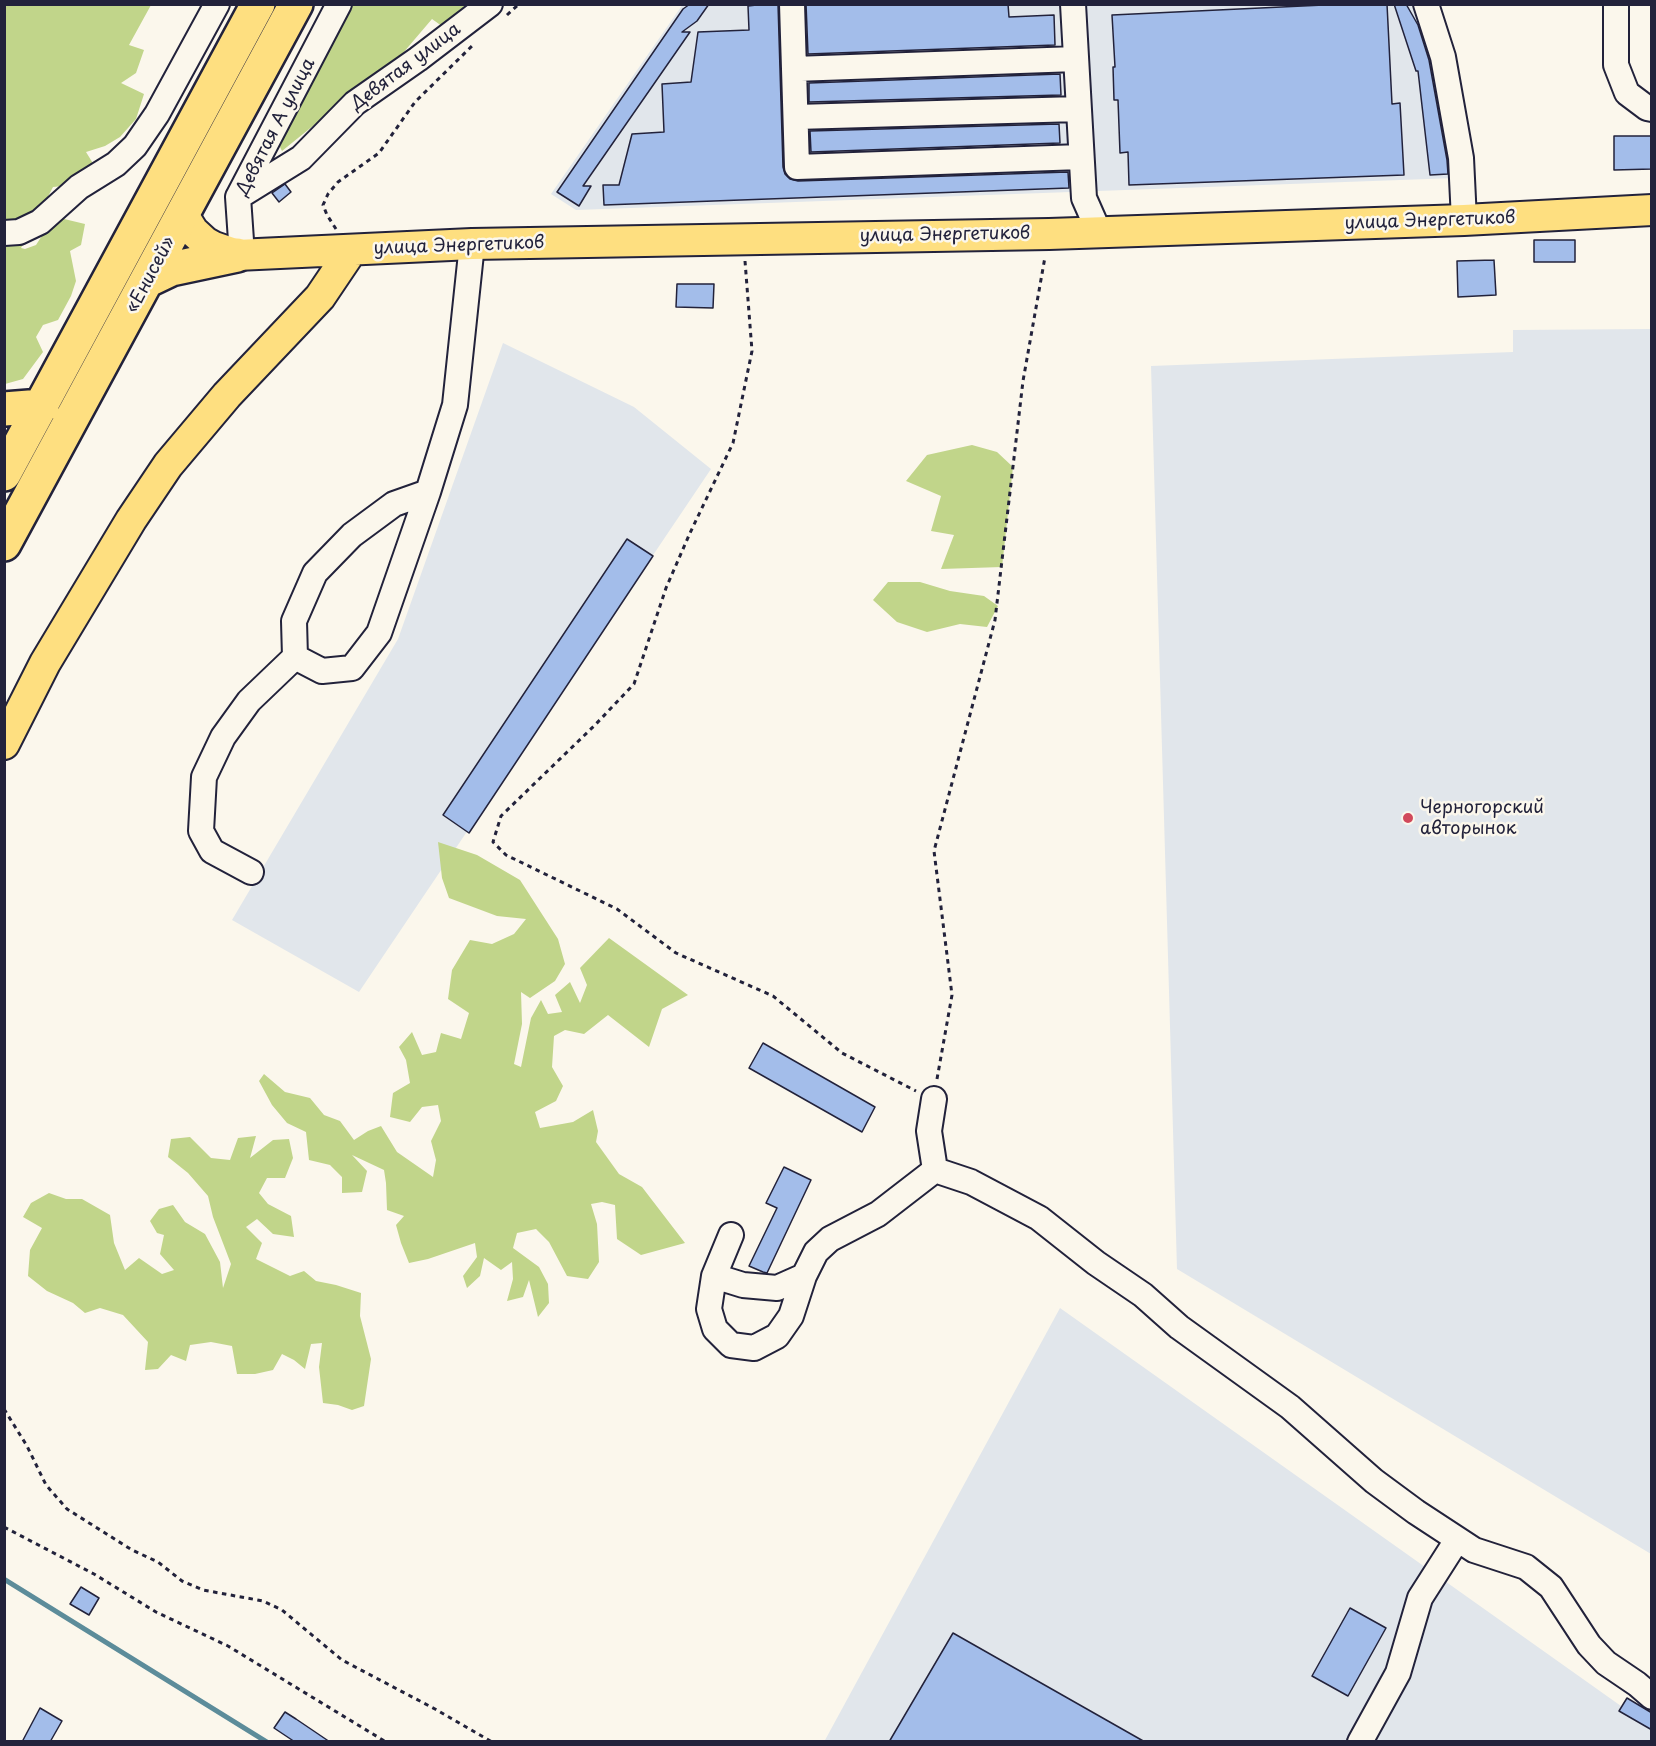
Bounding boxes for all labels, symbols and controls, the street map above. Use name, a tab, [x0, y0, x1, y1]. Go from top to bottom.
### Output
street label: Девятая улица	[347, 19, 465, 115]
street label: Девятая А улица	[232, 55, 320, 199]
street label: улица Энергетиков	[1344, 207, 1516, 235]
street label: улица Энергетиков	[859, 223, 1031, 247]
street label: улица Энергетиков	[373, 232, 545, 260]
street label: «Енисей»	[122, 233, 180, 317]
place label: Черногорский авторынок	[1420, 797, 1544, 840]
marker: Черногорский авторынок	[1401, 811, 1415, 825]

